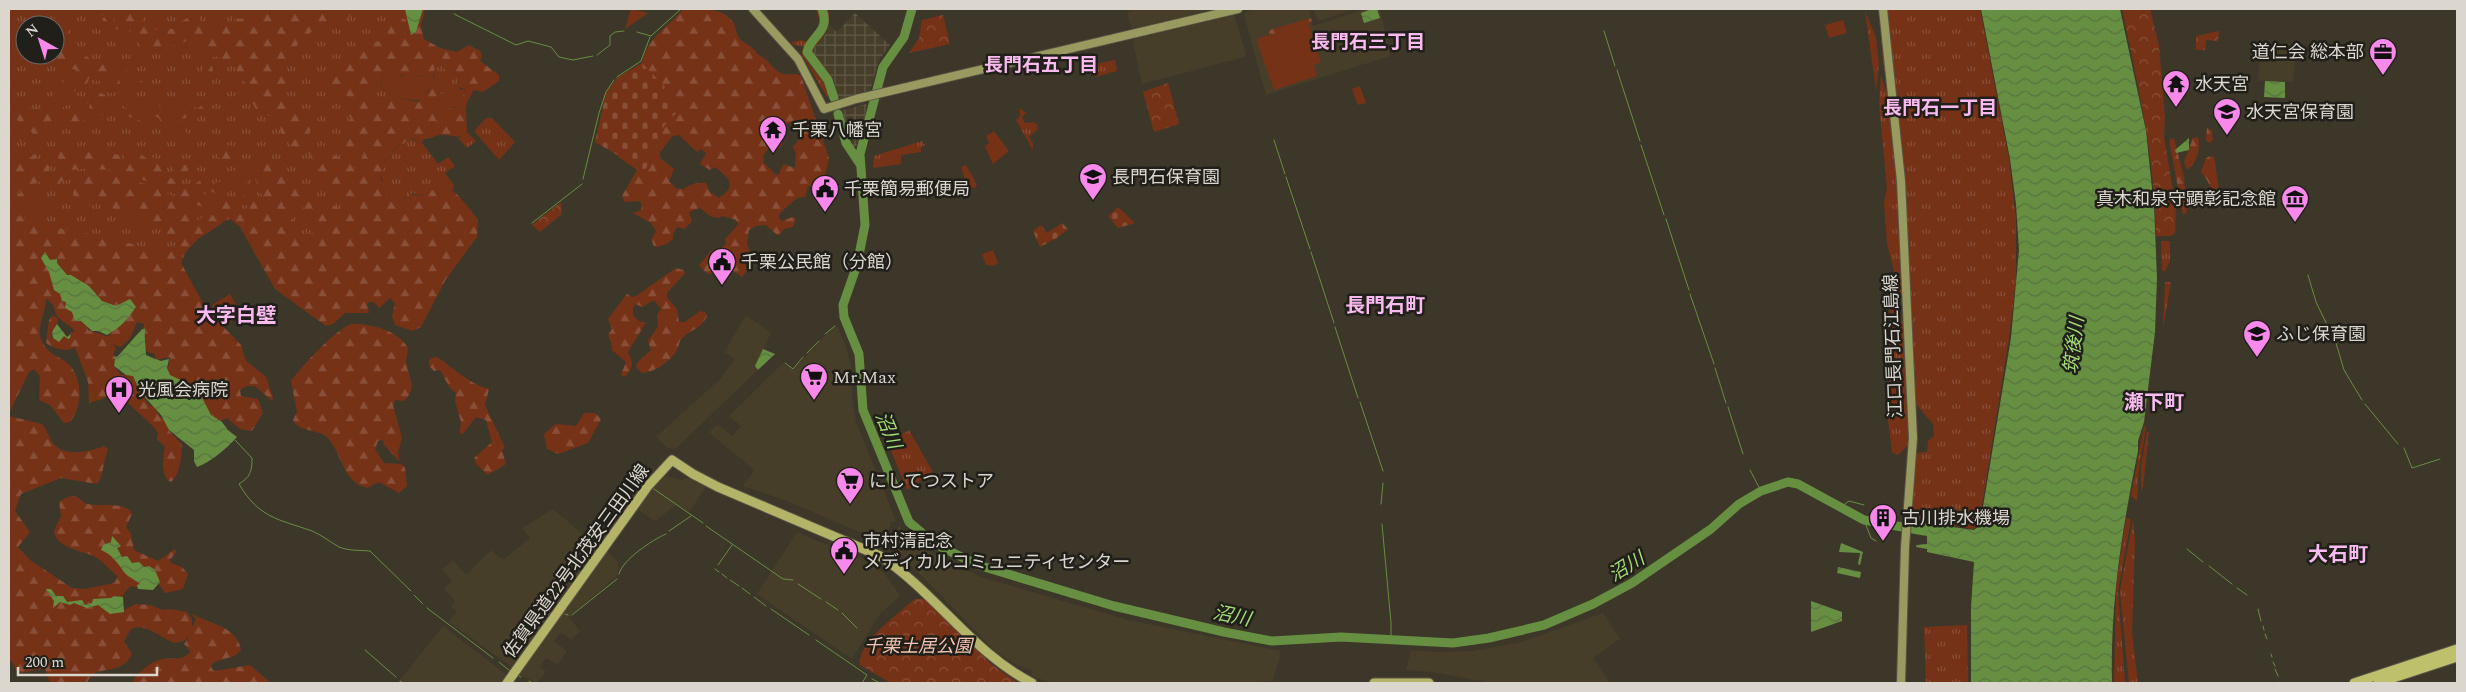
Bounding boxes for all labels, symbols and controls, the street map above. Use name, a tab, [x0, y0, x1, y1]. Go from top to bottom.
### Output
north arrow	[15, 15, 65, 65]
text: N	[21, 19, 43, 42]
district label: 長門石三丁目	[1311, 28, 1425, 57]
office icon: 道仁会 総本部	[2368, 37, 2398, 76]
place label: 道仁会 総本部	[2252, 39, 2364, 66]
district label: 長門石五丁目	[984, 51, 1098, 80]
temple icon: 水天宮	[2161, 69, 2191, 108]
place label: 水天宮	[2195, 71, 2249, 98]
district label: 長門石一丁目	[1883, 94, 1997, 123]
school or university icon: 水天宮保育園	[2212, 97, 2242, 136]
place label: 水天宮保育園	[2246, 99, 2354, 126]
temple icon: 千栗八幡宮	[758, 115, 788, 154]
place label: 千栗八幡宮	[792, 117, 882, 144]
school or university icon: 長門石保育園	[1078, 162, 1108, 201]
place label: 長門石保育園	[1112, 164, 1220, 191]
public building icon: 千栗簡易郵便局	[810, 174, 840, 213]
place label: 千栗簡易郵便局	[844, 176, 970, 203]
museum icon: 真木和泉守顕彰記念館	[2280, 184, 2310, 223]
place label: 真木和泉守顕彰記念館	[2096, 186, 2276, 213]
public building icon: 千栗公民館（分館）	[707, 247, 737, 286]
place label: 千栗公民館（分館）	[741, 249, 903, 276]
street label: 江口長門石江島線	[1877, 274, 1910, 418]
district label: 長門石町	[1345, 291, 1425, 321]
district label: 大字白壁	[196, 301, 276, 331]
water label: 筑後川	[2057, 313, 2093, 375]
school or university icon: ふじ保育園	[2242, 319, 2272, 358]
place label: ふじ保育園	[2276, 321, 2366, 348]
supermarket icon: Mr.Max	[799, 362, 829, 401]
place label: Mr.Max	[833, 364, 896, 391]
hospital icon: 光風会病院	[104, 375, 134, 414]
place label: 光風会病院	[138, 377, 228, 404]
district label: 瀬下町	[2124, 388, 2184, 418]
water label: 沼川	[867, 408, 909, 455]
street label: 佐賀県道22号北茂安三田川線	[497, 459, 656, 664]
supermarket icon: にしてつストア	[835, 466, 865, 505]
place label: にしてつストア	[869, 468, 994, 495]
building icon: 古川排水機場	[1868, 503, 1898, 542]
place label: 古川排水機場	[1902, 505, 2010, 532]
place label: 市村清記念 メディカルコミュニティセンター	[863, 528, 1130, 576]
public building icon: 市村清記念 メディカルコミュニティセンター	[829, 536, 859, 575]
district label: 大石町	[2308, 540, 2368, 570]
water label: 沼川	[1603, 544, 1652, 590]
water label: 沼川	[1210, 598, 1255, 635]
park label: 千栗土居公園	[864, 633, 975, 660]
scale bar	[18, 644, 156, 676]
text: 200 m	[25, 651, 64, 674]

